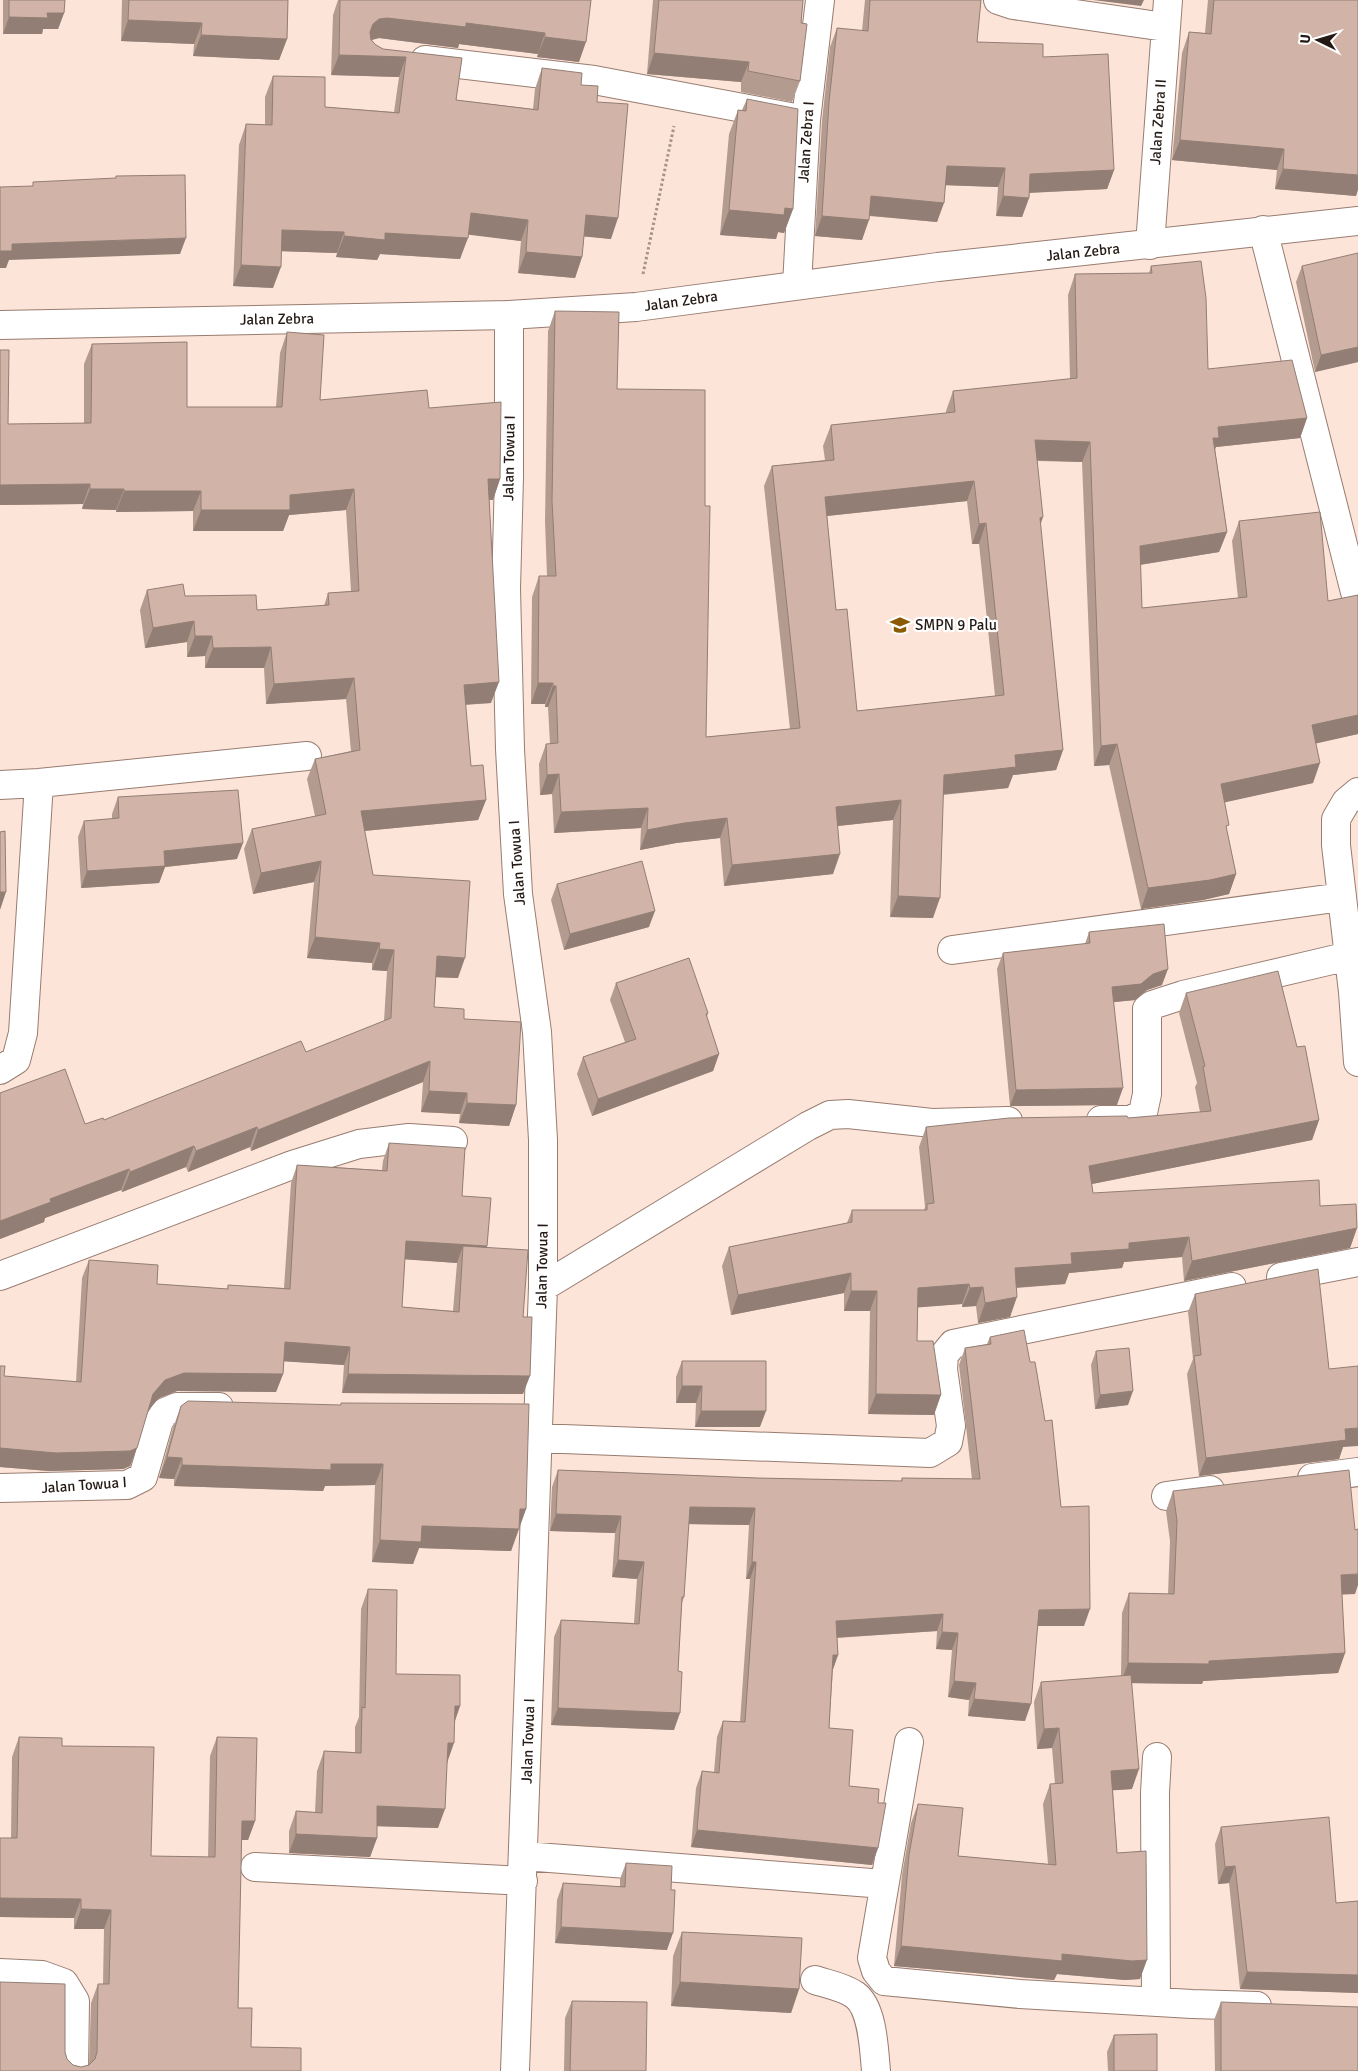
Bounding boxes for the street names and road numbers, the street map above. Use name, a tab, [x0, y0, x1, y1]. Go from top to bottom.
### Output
street label: Jalan Zebra II	[1146, 78, 1170, 166]
street label: Jalan Zebra I	[794, 101, 818, 183]
street label: Jalan Zebra	[1045, 239, 1121, 265]
street label: Jalan Zebra	[643, 287, 719, 315]
street label: Jalan Zebra	[240, 309, 314, 329]
street label: Jalan Towua I	[499, 415, 519, 501]
street label: Jalan Towua I	[505, 820, 529, 906]
street label: Jalan Towua I	[532, 1223, 552, 1309]
street label: Jalan Towua I	[41, 1473, 127, 1497]
street label: Jalan Towua I	[518, 1698, 538, 1784]

